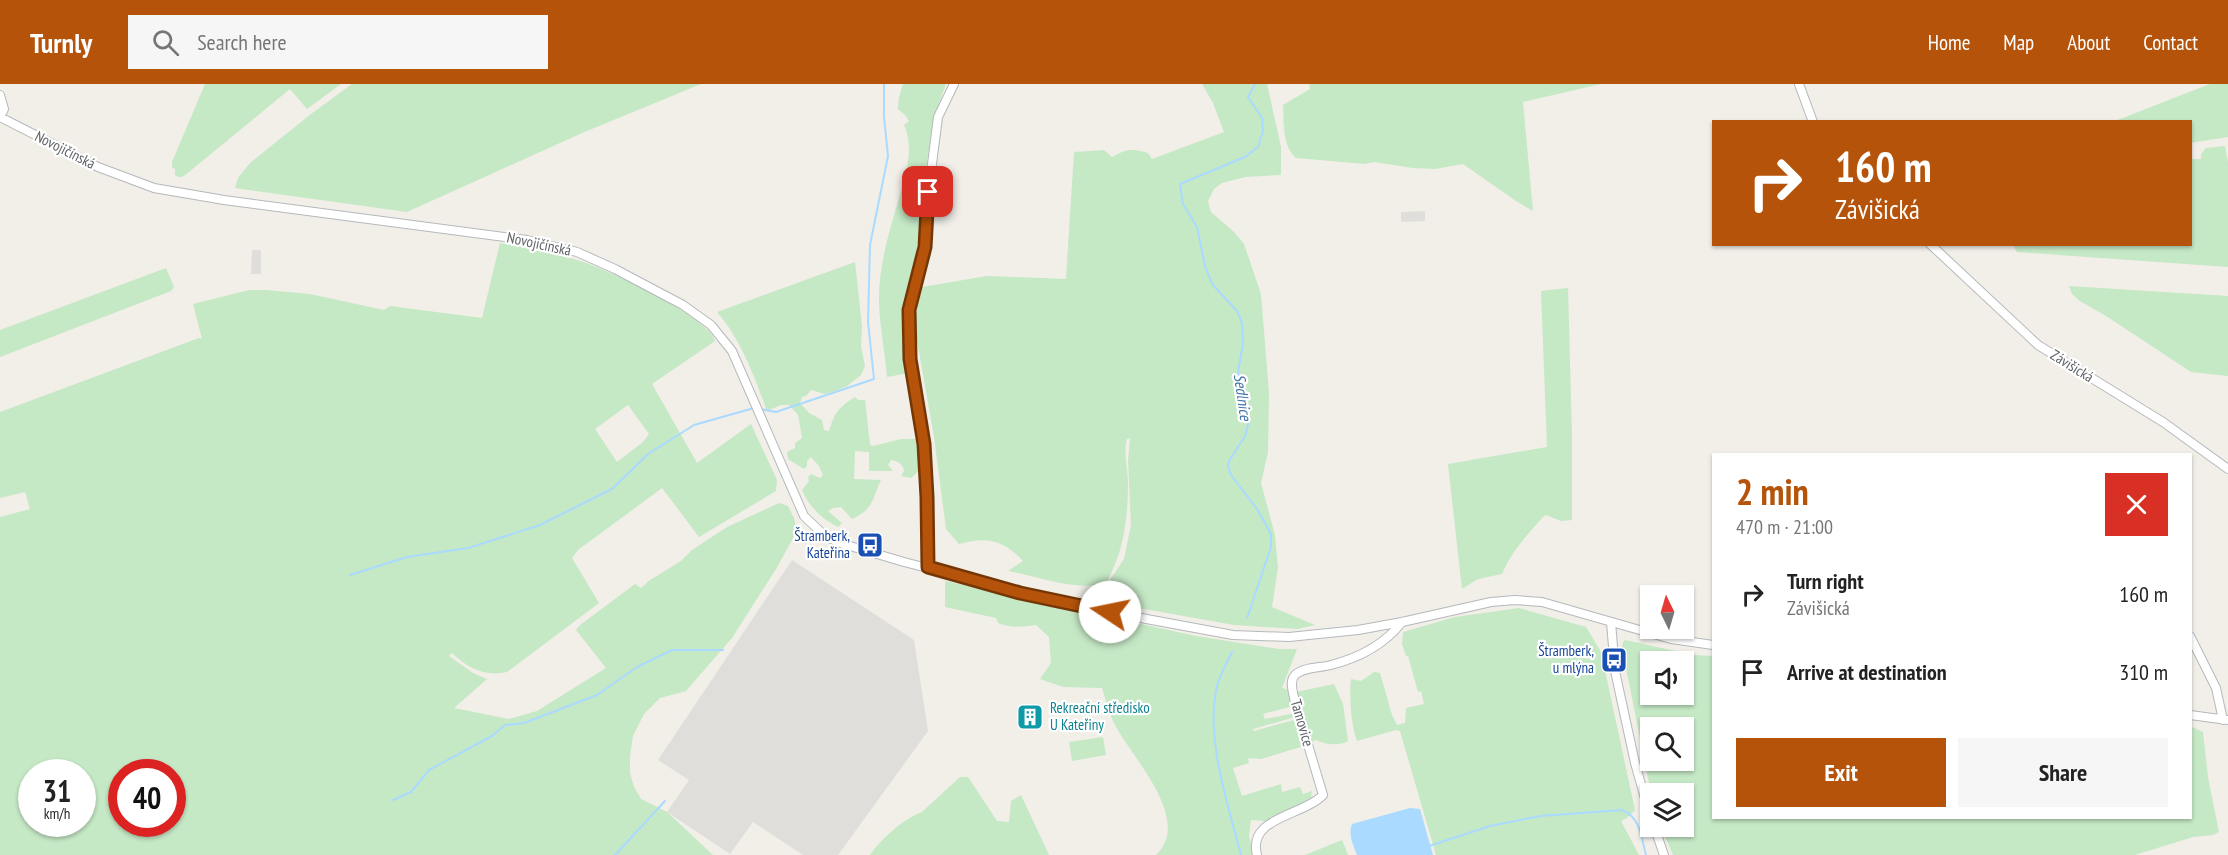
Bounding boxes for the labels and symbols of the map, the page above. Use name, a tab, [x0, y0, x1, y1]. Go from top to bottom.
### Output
street label: Novojičínská	[32, 126, 99, 173]
pin	[902, 166, 953, 217]
street label: Novojičínská	[505, 227, 573, 260]
street label: Závišická	[2047, 345, 2097, 386]
water label: Sedlnice	[1230, 373, 1256, 423]
place label: Štramberk, Kateřina	[794, 526, 850, 562]
bus stop icon: Štramberk, Kateřina	[855, 530, 885, 560]
position arrow	[1078, 580, 1142, 644]
north arrow	[1640, 585, 1694, 639]
place label: Štramberk, u mlýna	[1538, 641, 1594, 677]
bus stop icon: Štramberk, u mlýna	[1599, 645, 1629, 675]
street label: Tamovice	[1287, 697, 1318, 748]
place label: Rekreační středisko U Kateřiny	[1050, 698, 1150, 734]
building icon: Rekreační středisko U Kateřiny	[1015, 702, 1045, 732]
speed limit sign: 40	[108, 759, 186, 837]

